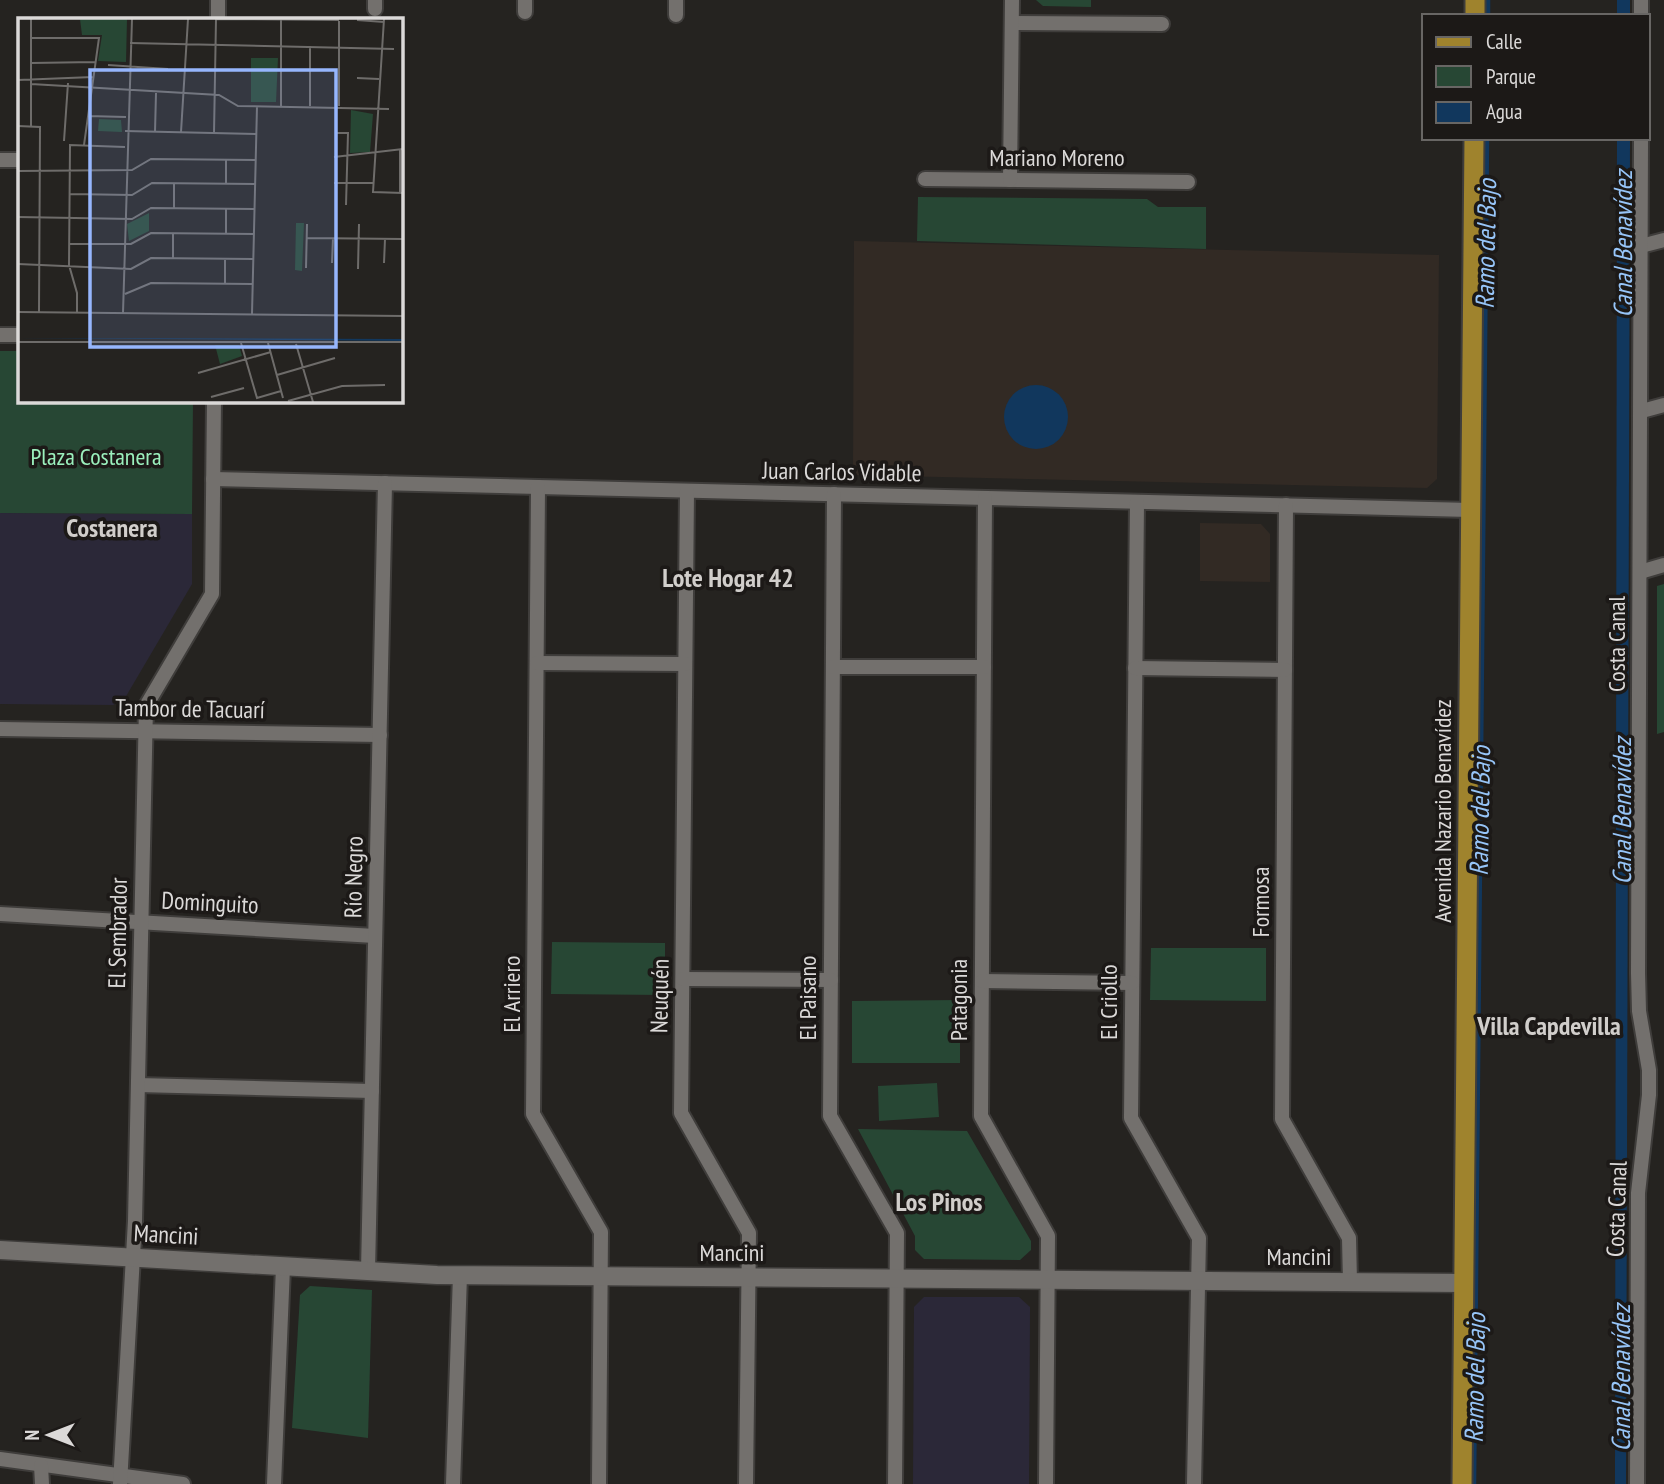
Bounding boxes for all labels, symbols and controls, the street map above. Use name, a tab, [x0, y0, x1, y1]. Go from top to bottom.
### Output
legend	[1422, 14, 1650, 140]
inset map	[18, 18, 402, 402]
text: Calle	[1486, 28, 1522, 55]
text: Parque	[1486, 63, 1536, 90]
text: Agua	[1486, 98, 1522, 125]
street label: Mariano Moreno	[989, 142, 1125, 173]
water label: Canal Benavídez	[1606, 168, 1639, 318]
water label: Ramo del Bajo	[1468, 177, 1503, 309]
park label: Plaza Costanera	[31, 441, 161, 472]
street label: Juan Carlos Vidable	[761, 455, 922, 488]
district label: Costanera	[66, 511, 158, 544]
district label: Lote Hogar 42	[662, 561, 794, 594]
street label: Costa Canal	[1601, 596, 1632, 692]
street label: Tambor de Tacuarí	[115, 692, 265, 725]
street label: Avenida Nazario Benavídez	[1427, 699, 1458, 923]
water label: Canal Benavídez	[1605, 735, 1638, 885]
water label: Ramo del Bajo	[1462, 744, 1497, 876]
street label: Río Negro	[337, 836, 370, 918]
street label: Formosa	[1245, 867, 1276, 937]
street label: El Sembrador	[101, 877, 134, 989]
street label: Dominguito	[161, 884, 259, 921]
street label: El Arriero	[496, 956, 527, 1032]
street label: El Paisano	[792, 956, 823, 1040]
street label: Neuquén	[643, 958, 676, 1033]
street label: Patagonia	[943, 959, 974, 1041]
street label: El Criollo	[1093, 964, 1124, 1040]
district label: Villa Capdevilla	[1476, 1009, 1621, 1042]
street label: Costa Canal	[1599, 1160, 1634, 1258]
district label: Los Pinos	[896, 1185, 982, 1218]
street label: Mancini	[133, 1217, 199, 1252]
street label: Mancini	[700, 1237, 764, 1268]
street label: Mancini	[1267, 1241, 1331, 1272]
water label: Canal Benavídez	[1604, 1302, 1637, 1452]
water label: Ramo del Bajo	[1457, 1311, 1492, 1443]
north arrow	[14, 1400, 84, 1470]
text: N	[20, 1430, 44, 1440]

